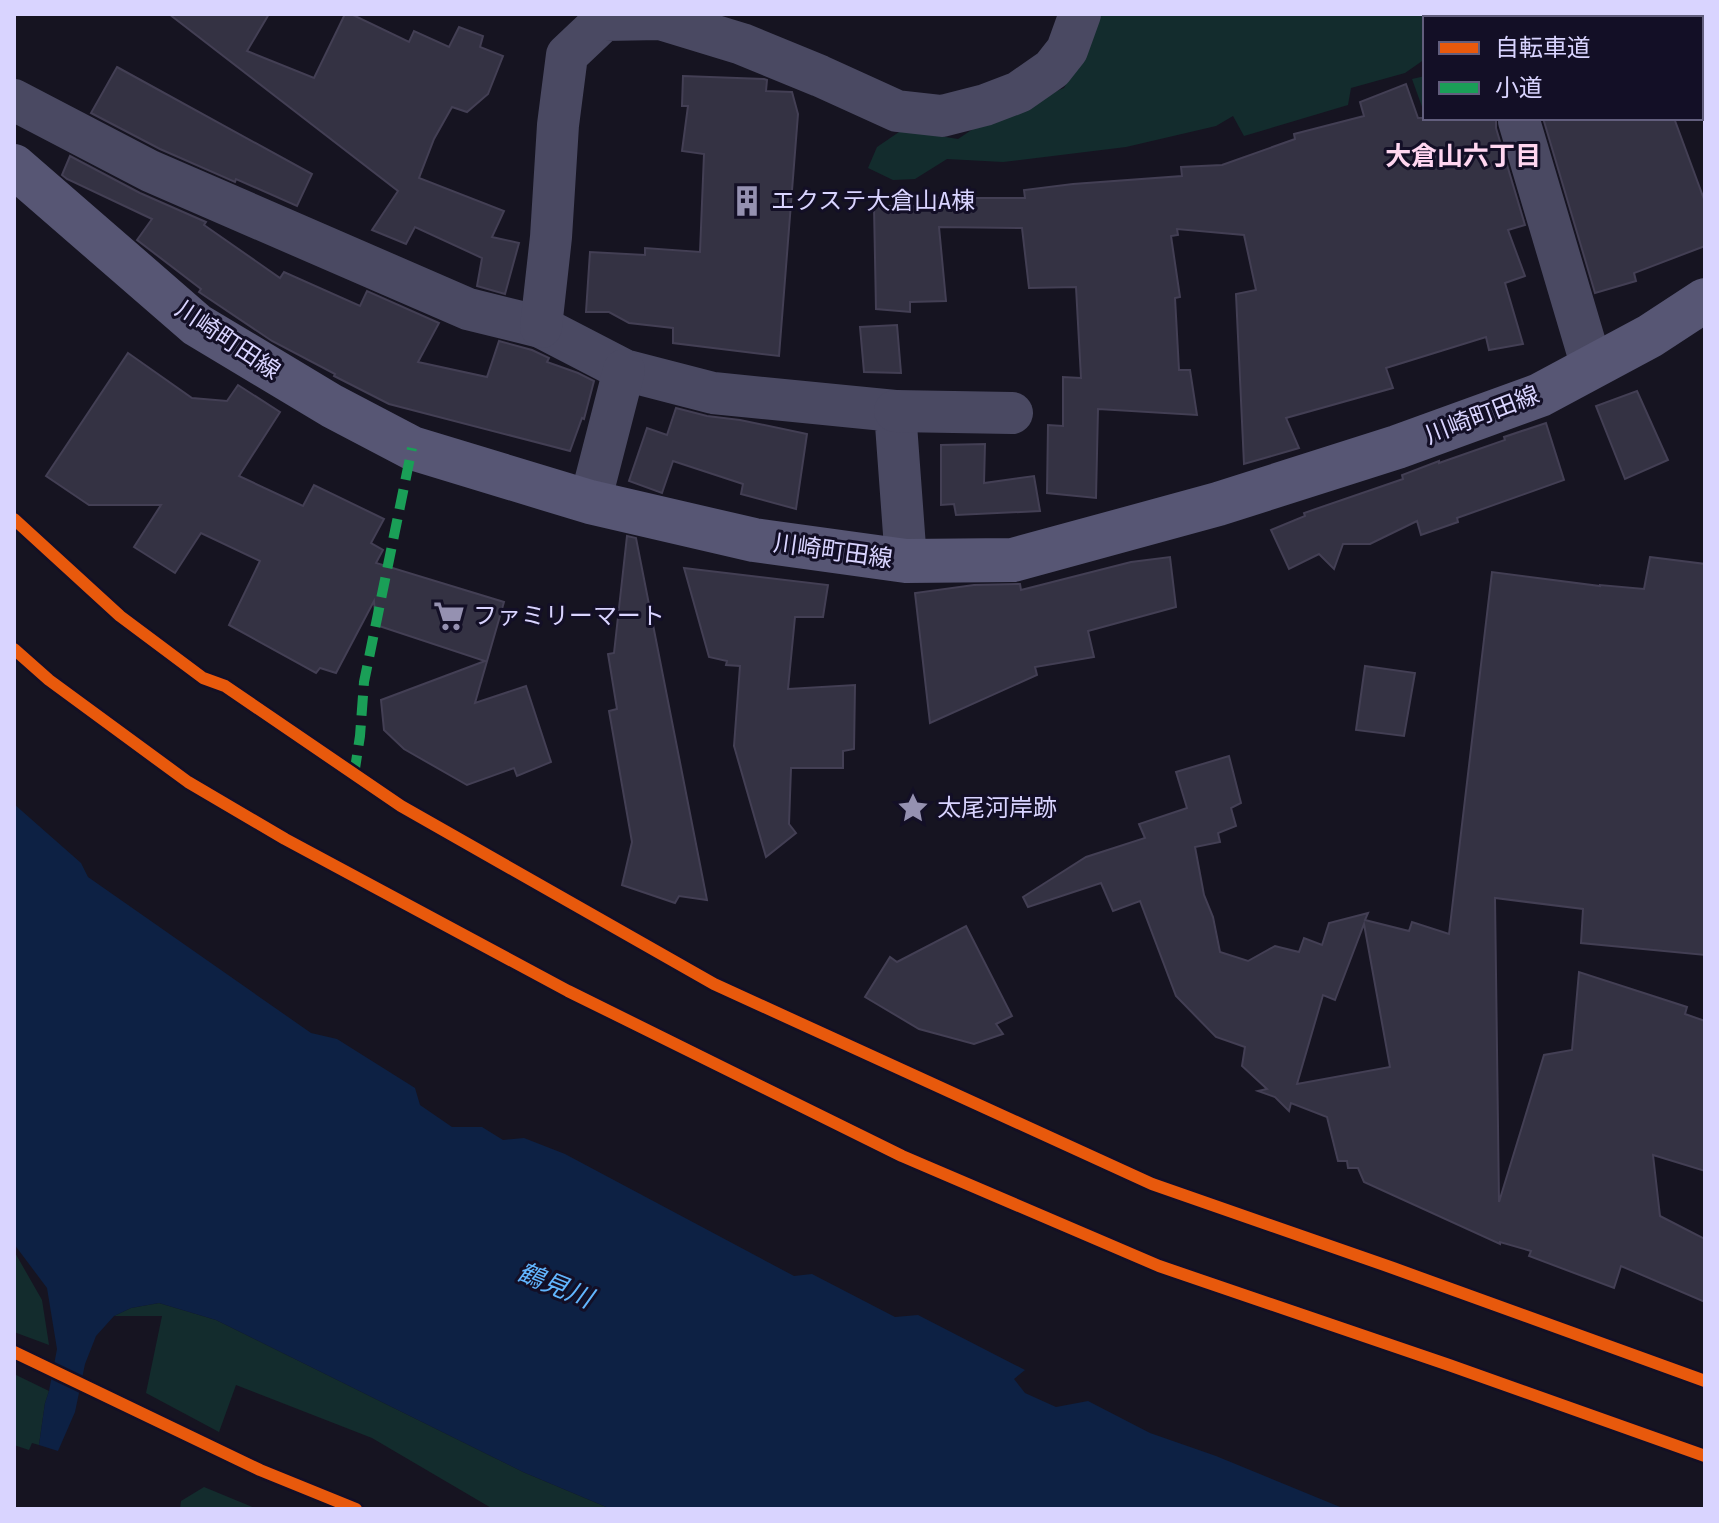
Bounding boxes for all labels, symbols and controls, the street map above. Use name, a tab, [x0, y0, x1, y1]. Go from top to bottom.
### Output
legend	[1423, 16, 1703, 120]
text: 自転車道	[1495, 34, 1591, 62]
text: 小道	[1495, 74, 1543, 102]
district label: 大倉山六丁目	[1385, 141, 1541, 172]
building icon: エクステ大倉山A棟	[730, 184, 764, 218]
place label: エクステ大倉山A棟	[771, 187, 975, 215]
street label: 川崎町田線	[170, 295, 286, 385]
street label: 川崎町田線	[1421, 380, 1543, 450]
street label: 川崎町田線	[772, 529, 894, 573]
supermarket icon: ファミリーマート	[432, 599, 466, 633]
place label: ファミリーマート	[473, 602, 665, 630]
place icon: 太尾河岸跡	[896, 791, 930, 825]
place label: 太尾河岸跡	[937, 794, 1057, 822]
water label: 鶴見川	[513, 1256, 600, 1316]

